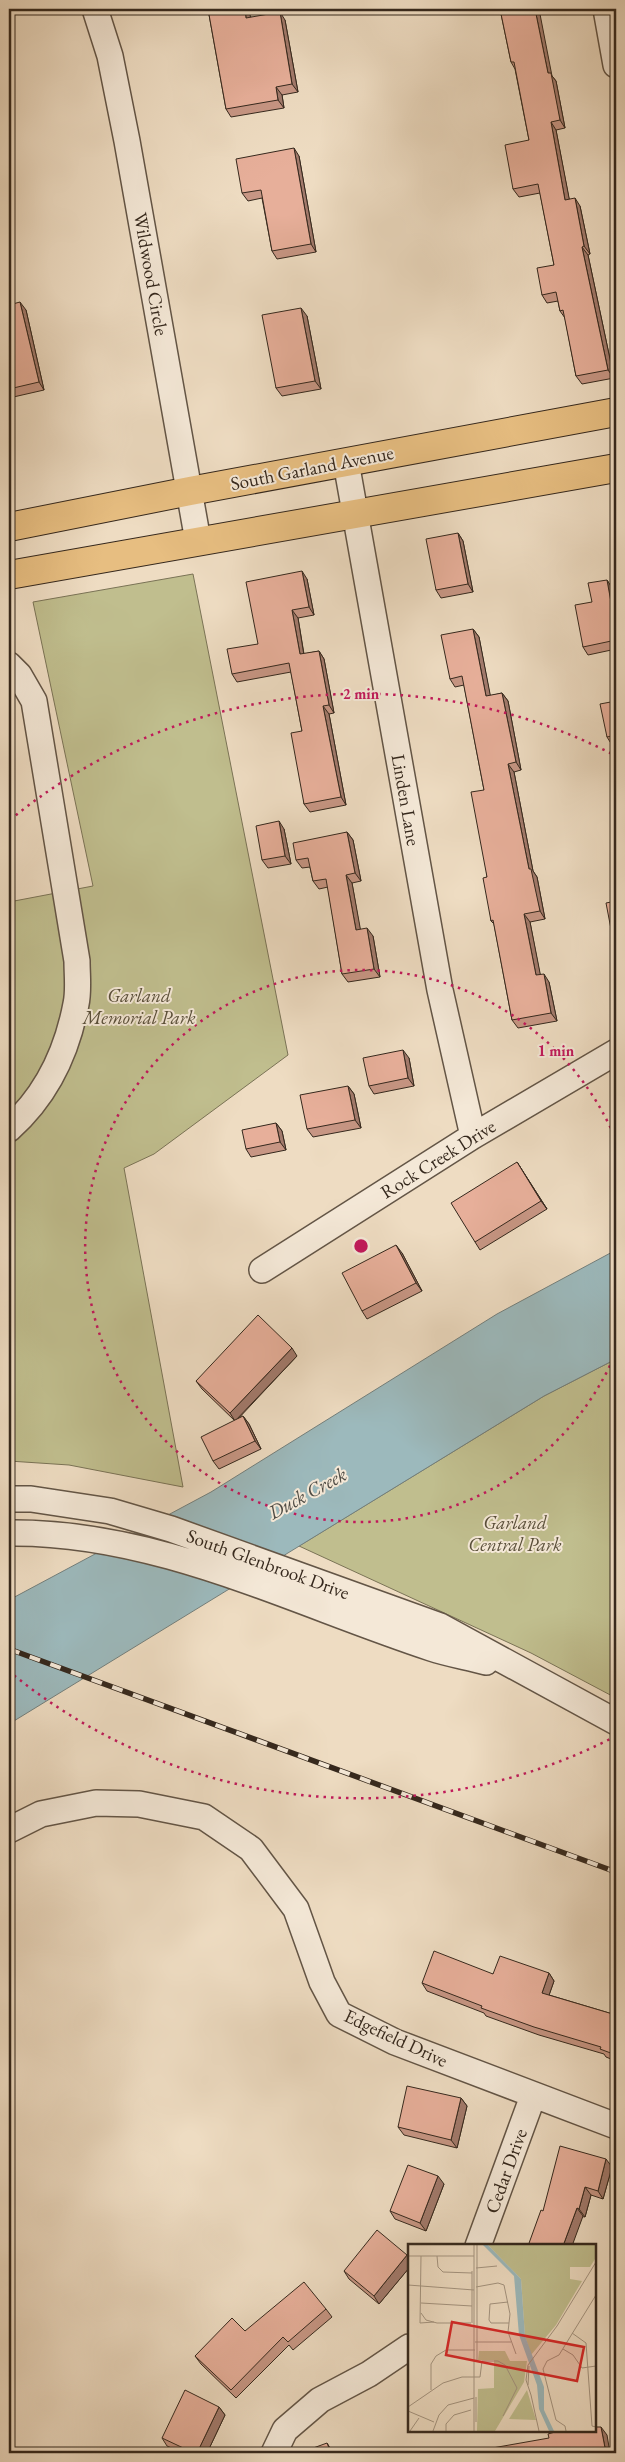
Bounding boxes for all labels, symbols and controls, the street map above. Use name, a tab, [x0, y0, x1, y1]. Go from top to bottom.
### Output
street label: Wildwood Circle	[128, 210, 174, 338]
street label: South Garland Avenue	[228, 440, 396, 496]
text: 2 min	[343, 684, 380, 703]
street label: Linden Lane	[386, 752, 426, 848]
park label: Garland Memorial Park	[81, 983, 196, 1030]
text: 1 min	[538, 1041, 575, 1060]
street label: Rock Creek Drive	[376, 1114, 500, 1204]
centre of rings	[352, 1237, 370, 1255]
water label: Duck Creek	[262, 1461, 351, 1526]
park label: Garland Central Park	[468, 1510, 562, 1557]
street label: South Glenbrook Drive	[183, 1523, 353, 1605]
street label: Edgefield Drive	[340, 2003, 452, 2073]
street label: Cedar Drive	[479, 2125, 533, 2217]
inset map	[408, 2244, 595, 2432]

